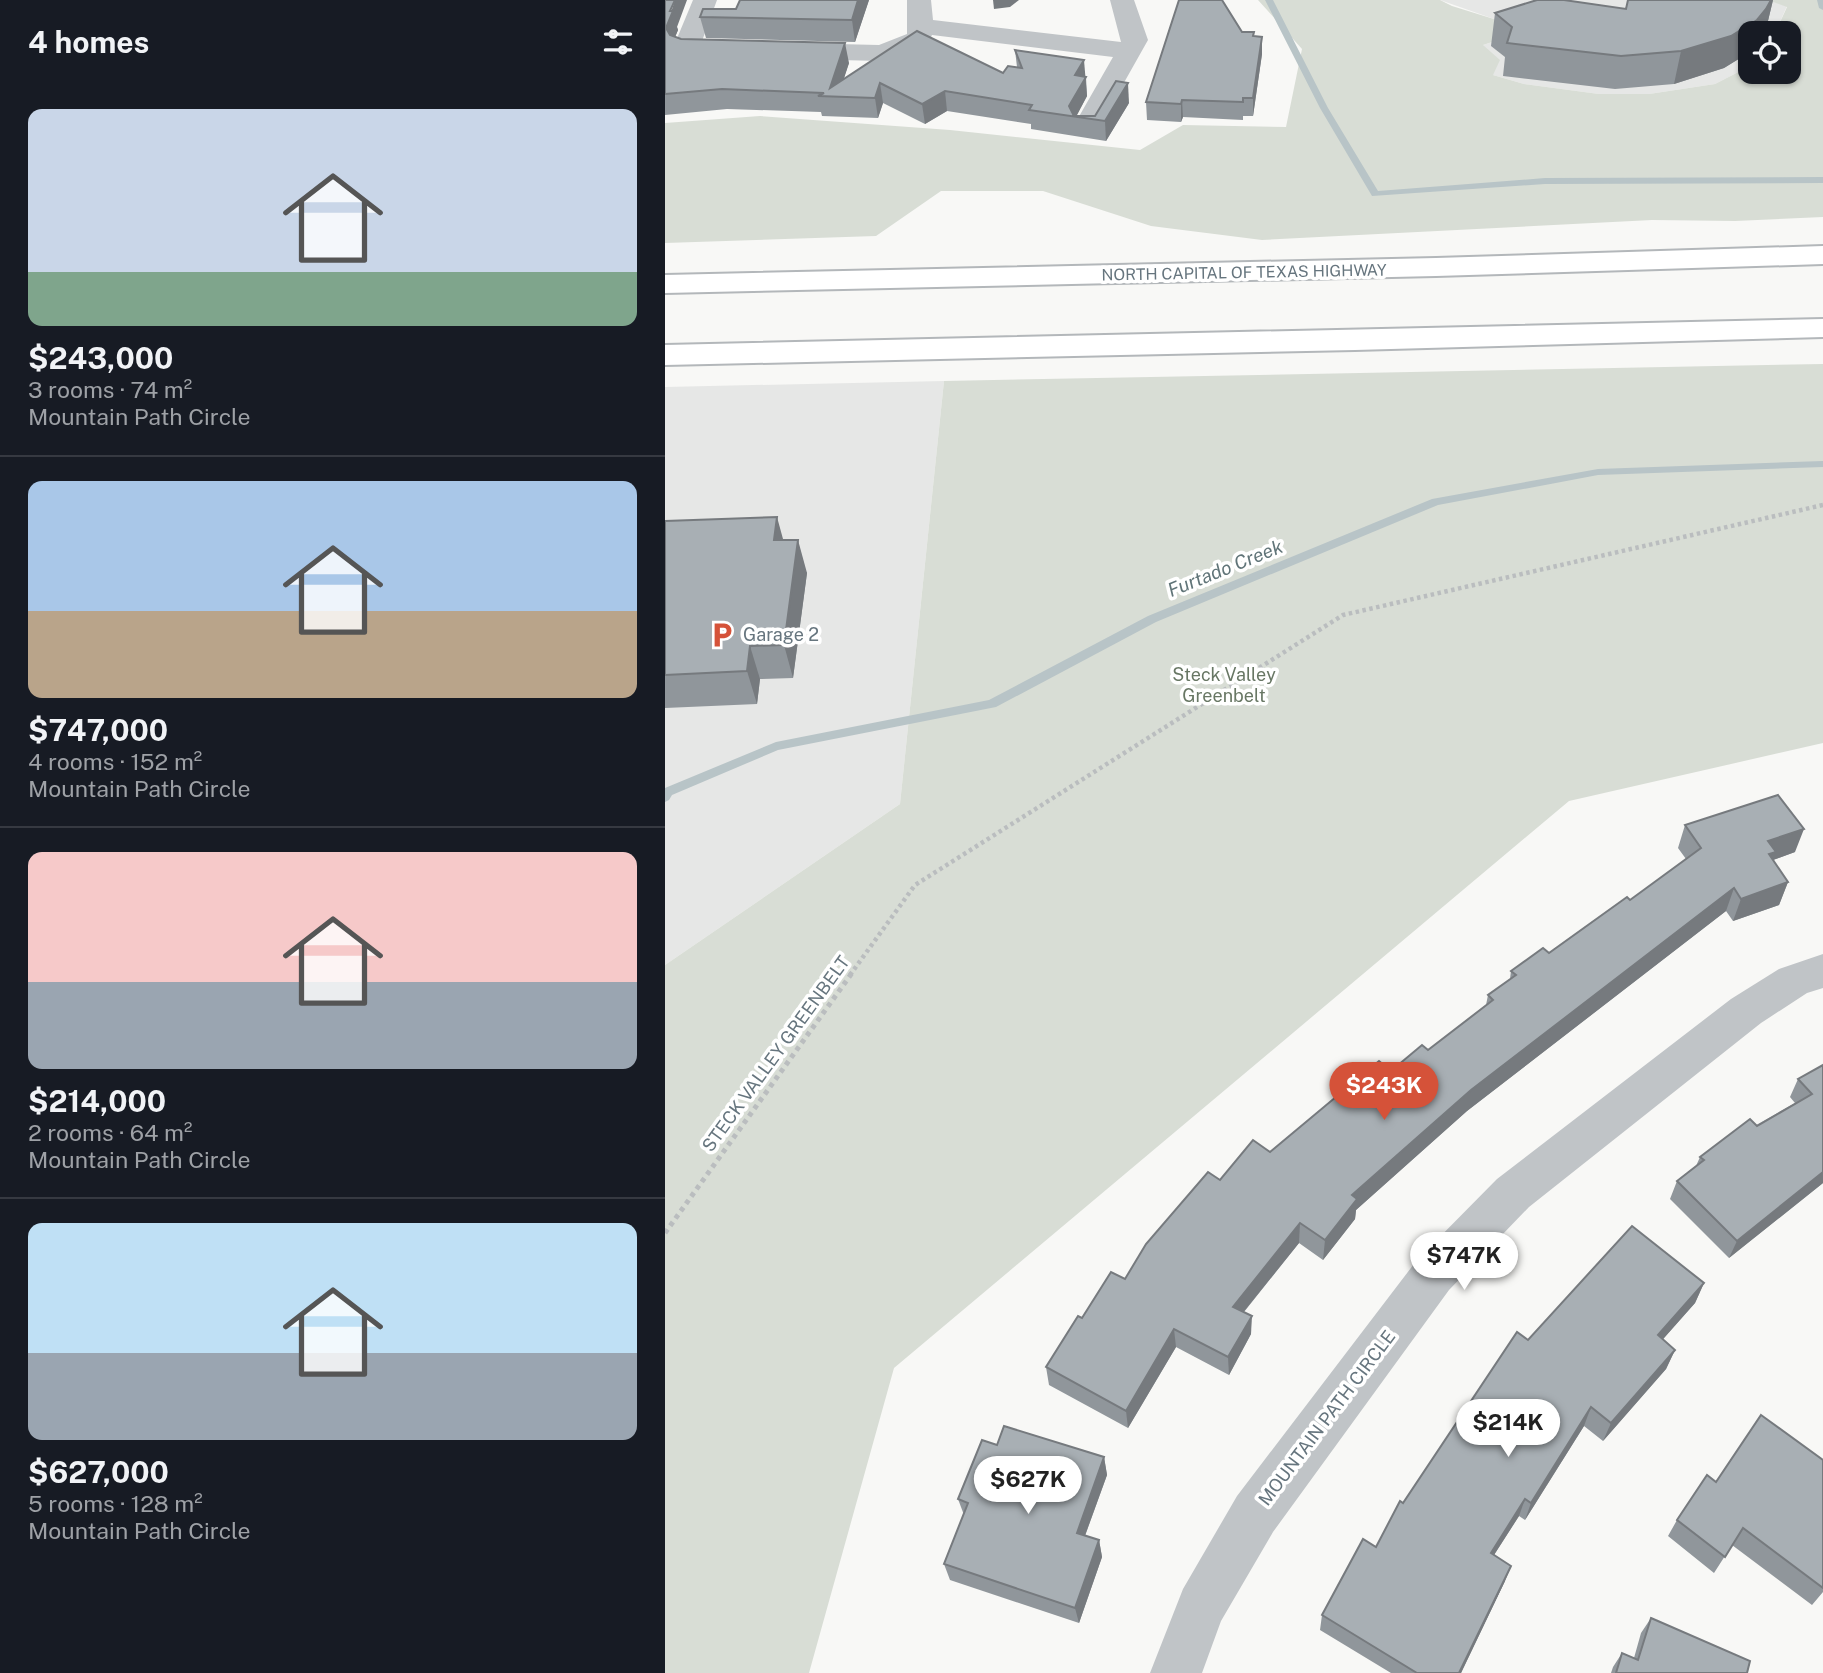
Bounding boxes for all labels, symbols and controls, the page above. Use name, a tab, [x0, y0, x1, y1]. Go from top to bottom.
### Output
map controls	[1738, 21, 1801, 84]
button: locate	[1738, 21, 1801, 84]
icon: filters	[599, 23, 637, 61]
text: 4 homes	[28, 24, 149, 60]
icon: home	[270, 155, 396, 281]
street label: NORTH CAPITAL OF TEXAS HIGHWAY	[1101, 261, 1387, 284]
text: $243,000	[28, 340, 173, 376]
text: 3 rooms · 74 m²	[28, 376, 192, 403]
text: Mountain Path Circle	[28, 403, 250, 430]
icon: home	[270, 527, 396, 653]
water label: Furtado Creek	[1164, 535, 1286, 601]
parking icon: Garage 2	[707, 620, 737, 650]
place label: Garage 2	[743, 624, 819, 645]
park label: Steck Valley Greenbelt	[1172, 664, 1276, 706]
text: $747,000	[28, 712, 168, 748]
text: 4 rooms · 152 m²	[28, 748, 202, 775]
text: Mountain Path Circle	[28, 775, 250, 802]
icon: home	[270, 898, 396, 1024]
street label: STECK VALLEY GREENBELT	[697, 951, 854, 1156]
pin: $243K	[1335, 1062, 1433, 1122]
text: $243K	[1345, 1071, 1423, 1098]
text: $214,000	[28, 1083, 166, 1119]
text: 2 rooms · 64 m²	[28, 1119, 192, 1146]
text: Mountain Path Circle	[28, 1146, 250, 1173]
pin: $747K	[1415, 1232, 1513, 1292]
text: $747K	[1426, 1241, 1502, 1268]
icon: home	[270, 1269, 396, 1395]
street label: MOUNTAIN PATH CIRCLE	[1254, 1326, 1399, 1509]
pin: $214K	[1459, 1400, 1557, 1459]
text: $214K	[1472, 1408, 1544, 1435]
text: $627,000	[28, 1454, 169, 1490]
pin: $627K	[979, 1456, 1077, 1516]
text: $627K	[990, 1465, 1066, 1492]
text: 5 rooms · 128 m²	[28, 1490, 203, 1517]
text: Mountain Path Circle	[28, 1517, 250, 1544]

